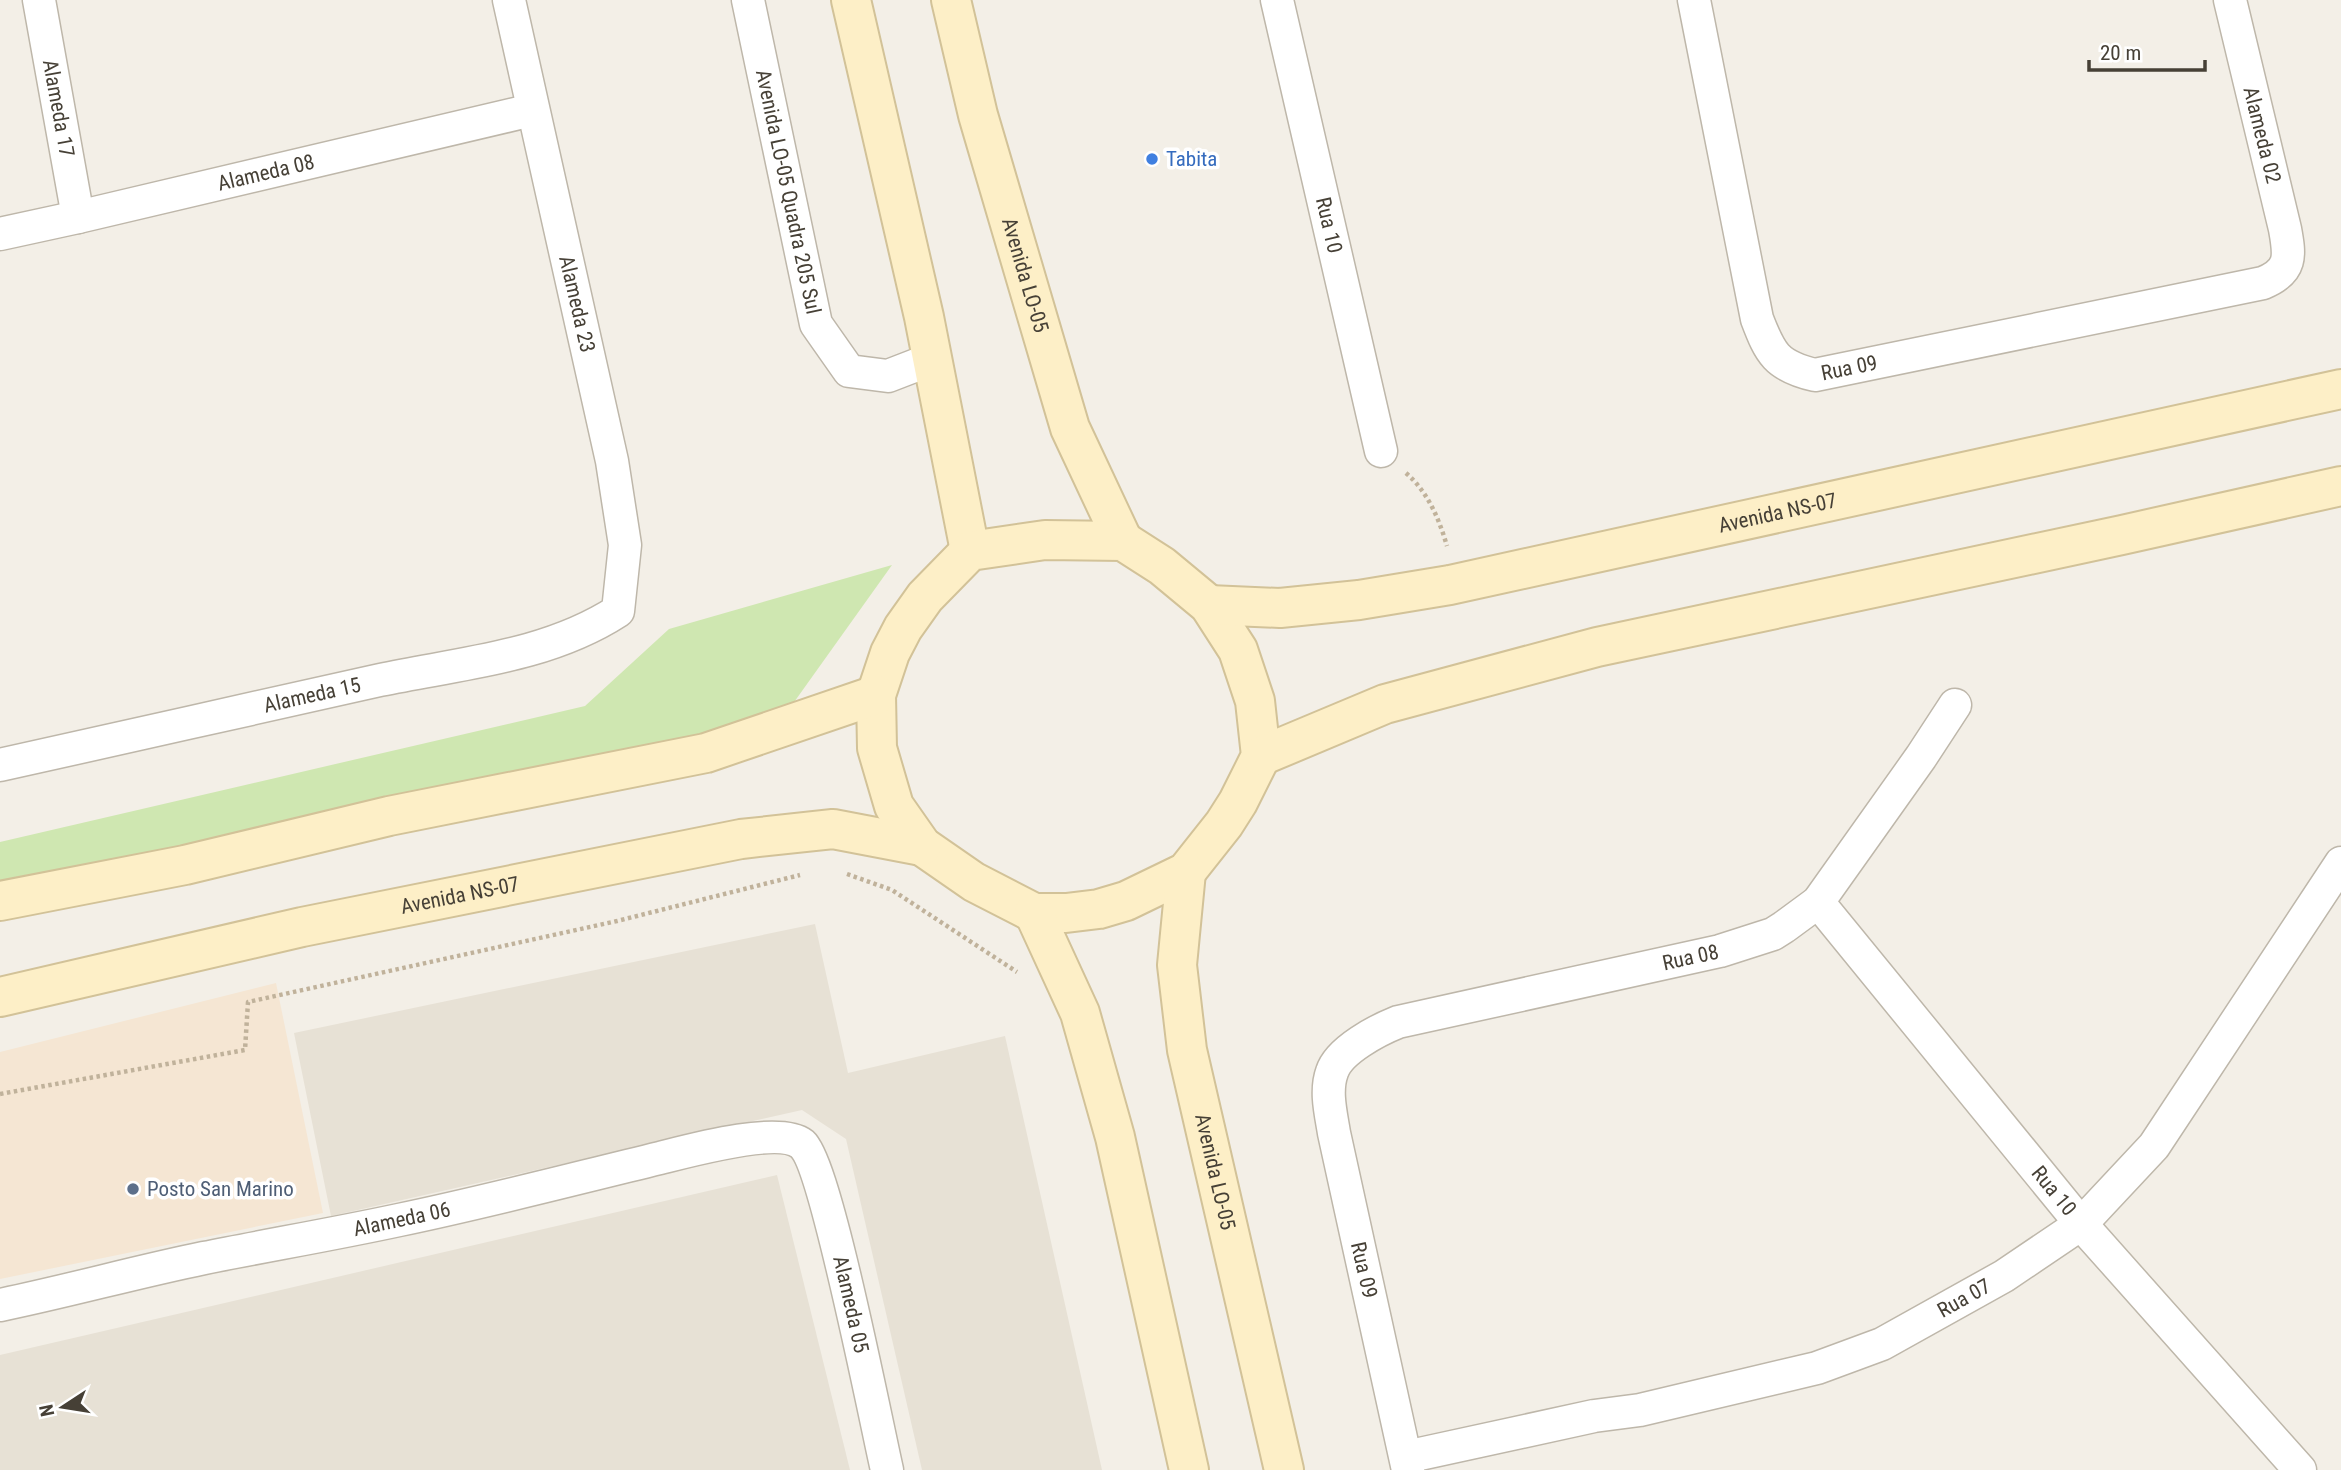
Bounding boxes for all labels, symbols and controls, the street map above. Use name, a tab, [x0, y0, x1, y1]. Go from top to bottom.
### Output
scale bar	[2089, 28, 2204, 72]
text: 20 m	[2100, 41, 2141, 65]
street label: Alameda 17	[38, 58, 79, 159]
street label: Avenida LO-05 Quadra 205 Sul	[751, 67, 826, 316]
street label: Alameda 02	[2238, 84, 2286, 186]
place label: Tabita	[1166, 147, 1217, 171]
street label: Alameda 08	[215, 150, 317, 196]
marker: Tabita	[1144, 151, 1160, 167]
street label: Rua 10	[1311, 195, 1347, 256]
street label: Avenida LO-05	[997, 215, 1053, 335]
street label: Alameda 23	[554, 253, 600, 355]
street label: Rua 09	[1819, 350, 1880, 385]
street label: Avenida NS-07	[1716, 488, 1839, 538]
street label: Alameda 15	[261, 673, 363, 718]
street label: Avenida NS-07	[398, 872, 521, 919]
street label: Rua 08	[1660, 940, 1721, 975]
street label: Avenida LO-05	[1190, 1111, 1240, 1232]
street label: Rua 10	[2027, 1161, 2081, 1221]
place label: Posto San Marino	[147, 1177, 294, 1201]
marker: Posto San Marino	[125, 1181, 141, 1197]
street label: Alameda 06	[351, 1197, 453, 1241]
street label: Rua 09	[1346, 1240, 1382, 1300]
street label: Alameda 05	[828, 1253, 874, 1355]
street label: Rua 07	[1933, 1274, 1995, 1323]
north arrow	[28, 1372, 98, 1442]
text: N	[34, 1402, 59, 1419]

